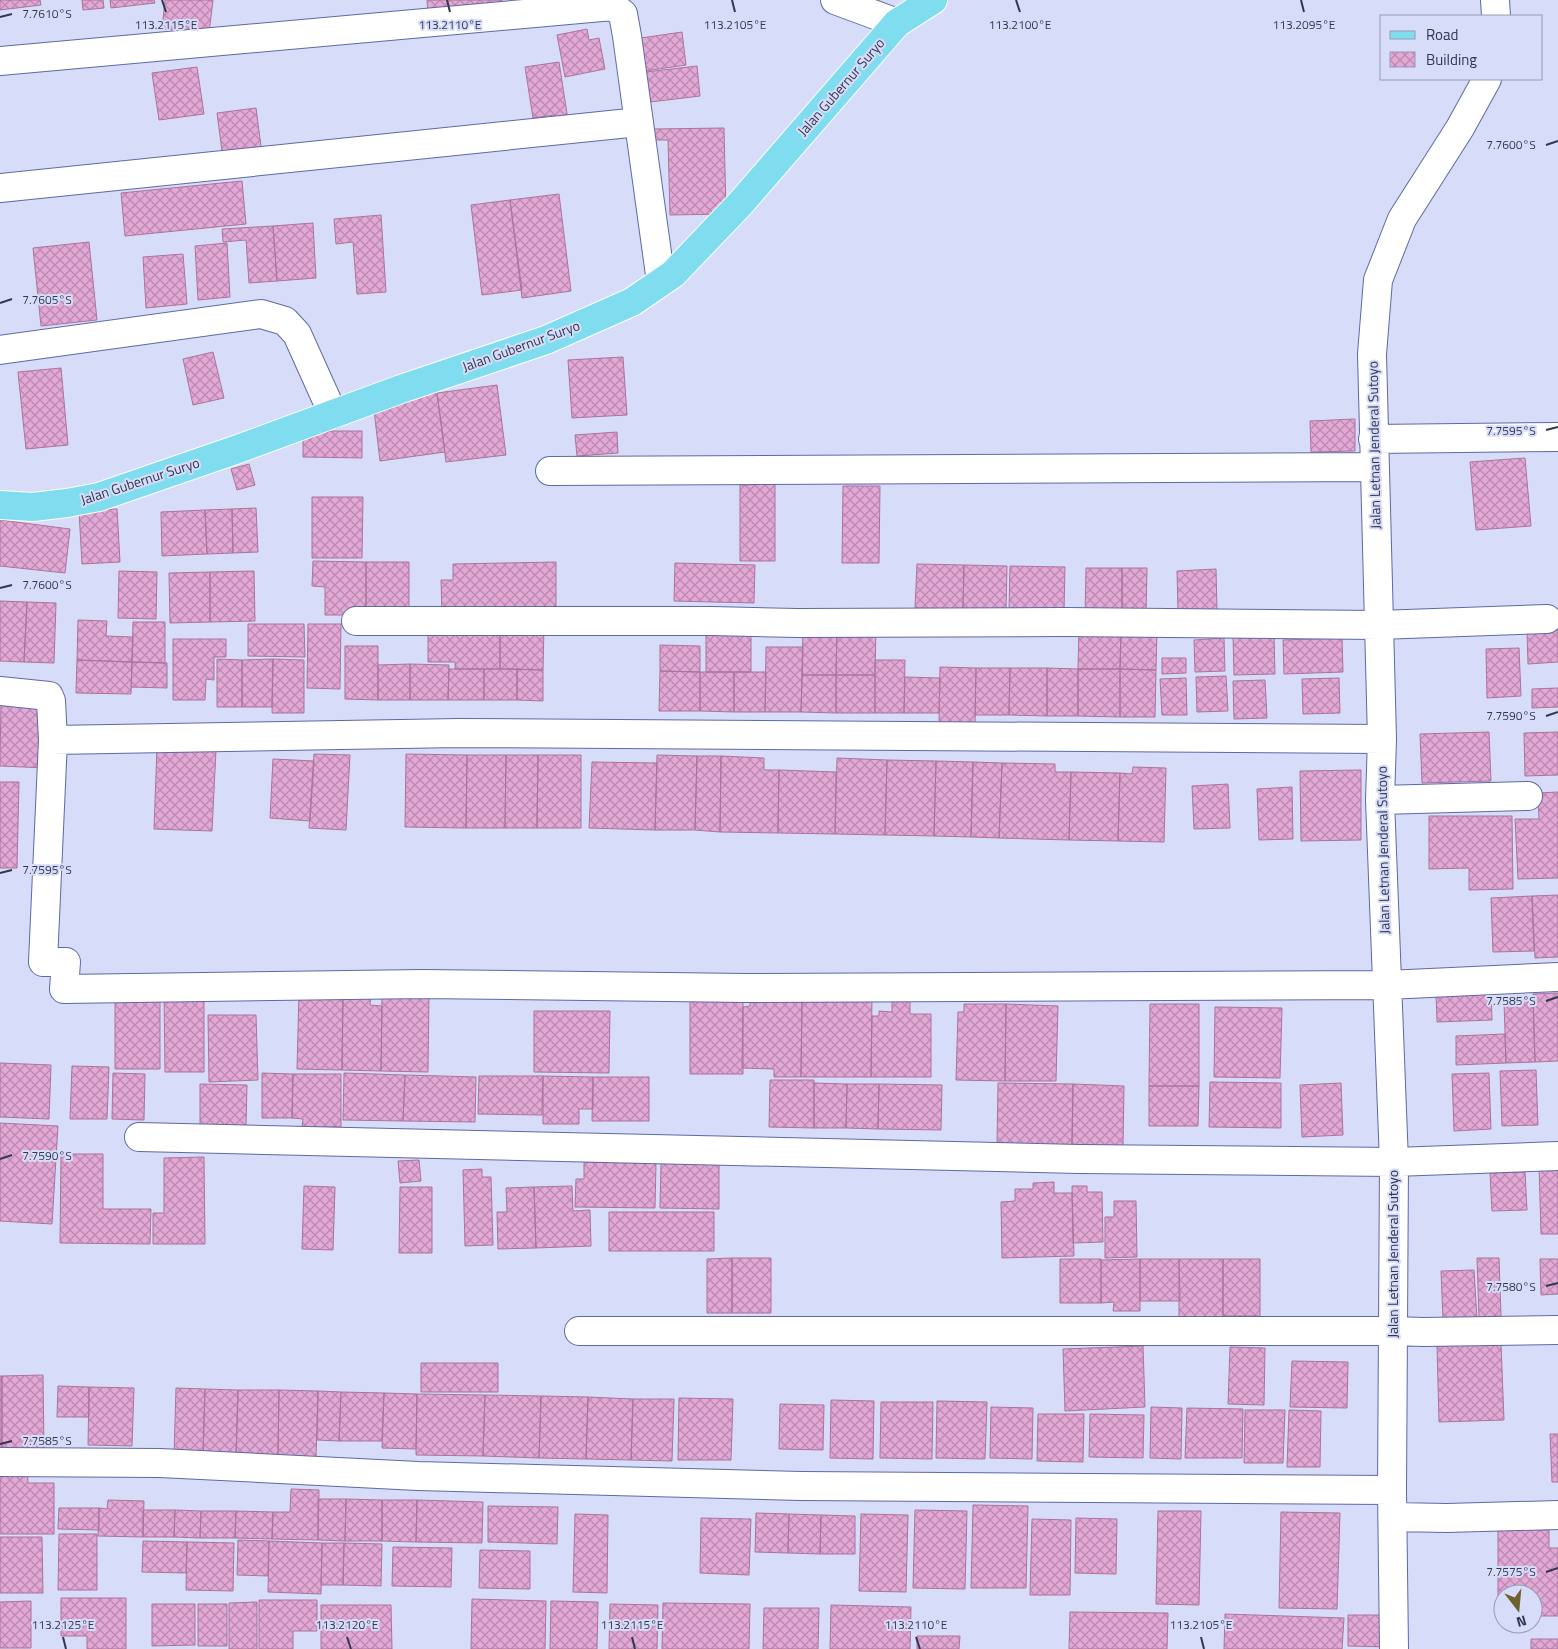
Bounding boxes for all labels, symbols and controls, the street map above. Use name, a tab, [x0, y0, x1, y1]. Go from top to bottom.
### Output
text: 7.7610°S	[22, 4, 72, 23]
text: 113.2115°E	[135, 15, 198, 34]
text: 113.2110°E	[419, 15, 482, 34]
text: 113.2105°E	[704, 15, 767, 34]
text: 113.2100°E	[989, 15, 1052, 34]
text: 113.2095°E	[1273, 15, 1336, 34]
legend	[1380, 15, 1543, 80]
text: Road	[1426, 23, 1458, 46]
street label: Jalan Gubernur Suryo	[792, 33, 889, 140]
text: Building	[1426, 48, 1477, 71]
text: 7.7600°S	[1486, 135, 1536, 154]
text: 7.7605°S	[22, 290, 72, 309]
street label: Jalan Gubernur Suryo	[459, 314, 583, 377]
street label: Jalan Letnan Jenderal Sutoyo	[1362, 361, 1385, 529]
text: 7.7595°S	[1486, 421, 1536, 440]
street label: Jalan Gubernur Suryo	[78, 451, 202, 510]
text: 7.7600°S	[22, 575, 72, 594]
text: 7.7590°S	[1486, 706, 1536, 725]
street label: Jalan Letnan Jenderal Sutoyo	[1371, 766, 1394, 934]
text: 7.7595°S	[22, 860, 72, 879]
text: 7.7585°S	[1486, 991, 1536, 1010]
text: 7.7590°S	[22, 1146, 72, 1165]
street label: Jalan Letnan Jenderal Sutoyo	[1382, 1170, 1403, 1338]
text: 7.7580°S	[1486, 1277, 1536, 1296]
text: 7.7585°S	[22, 1431, 72, 1450]
text: 7.7575°S	[1486, 1562, 1536, 1581]
north arrow	[1493, 1584, 1543, 1634]
text: N	[1514, 1611, 1529, 1633]
text: 113.2125°E	[32, 1615, 95, 1634]
text: 113.2120°E	[316, 1615, 379, 1634]
text: 113.2115°E	[601, 1615, 664, 1634]
text: 113.2110°E	[885, 1615, 948, 1634]
text: 113.2105°E	[1170, 1615, 1233, 1634]

